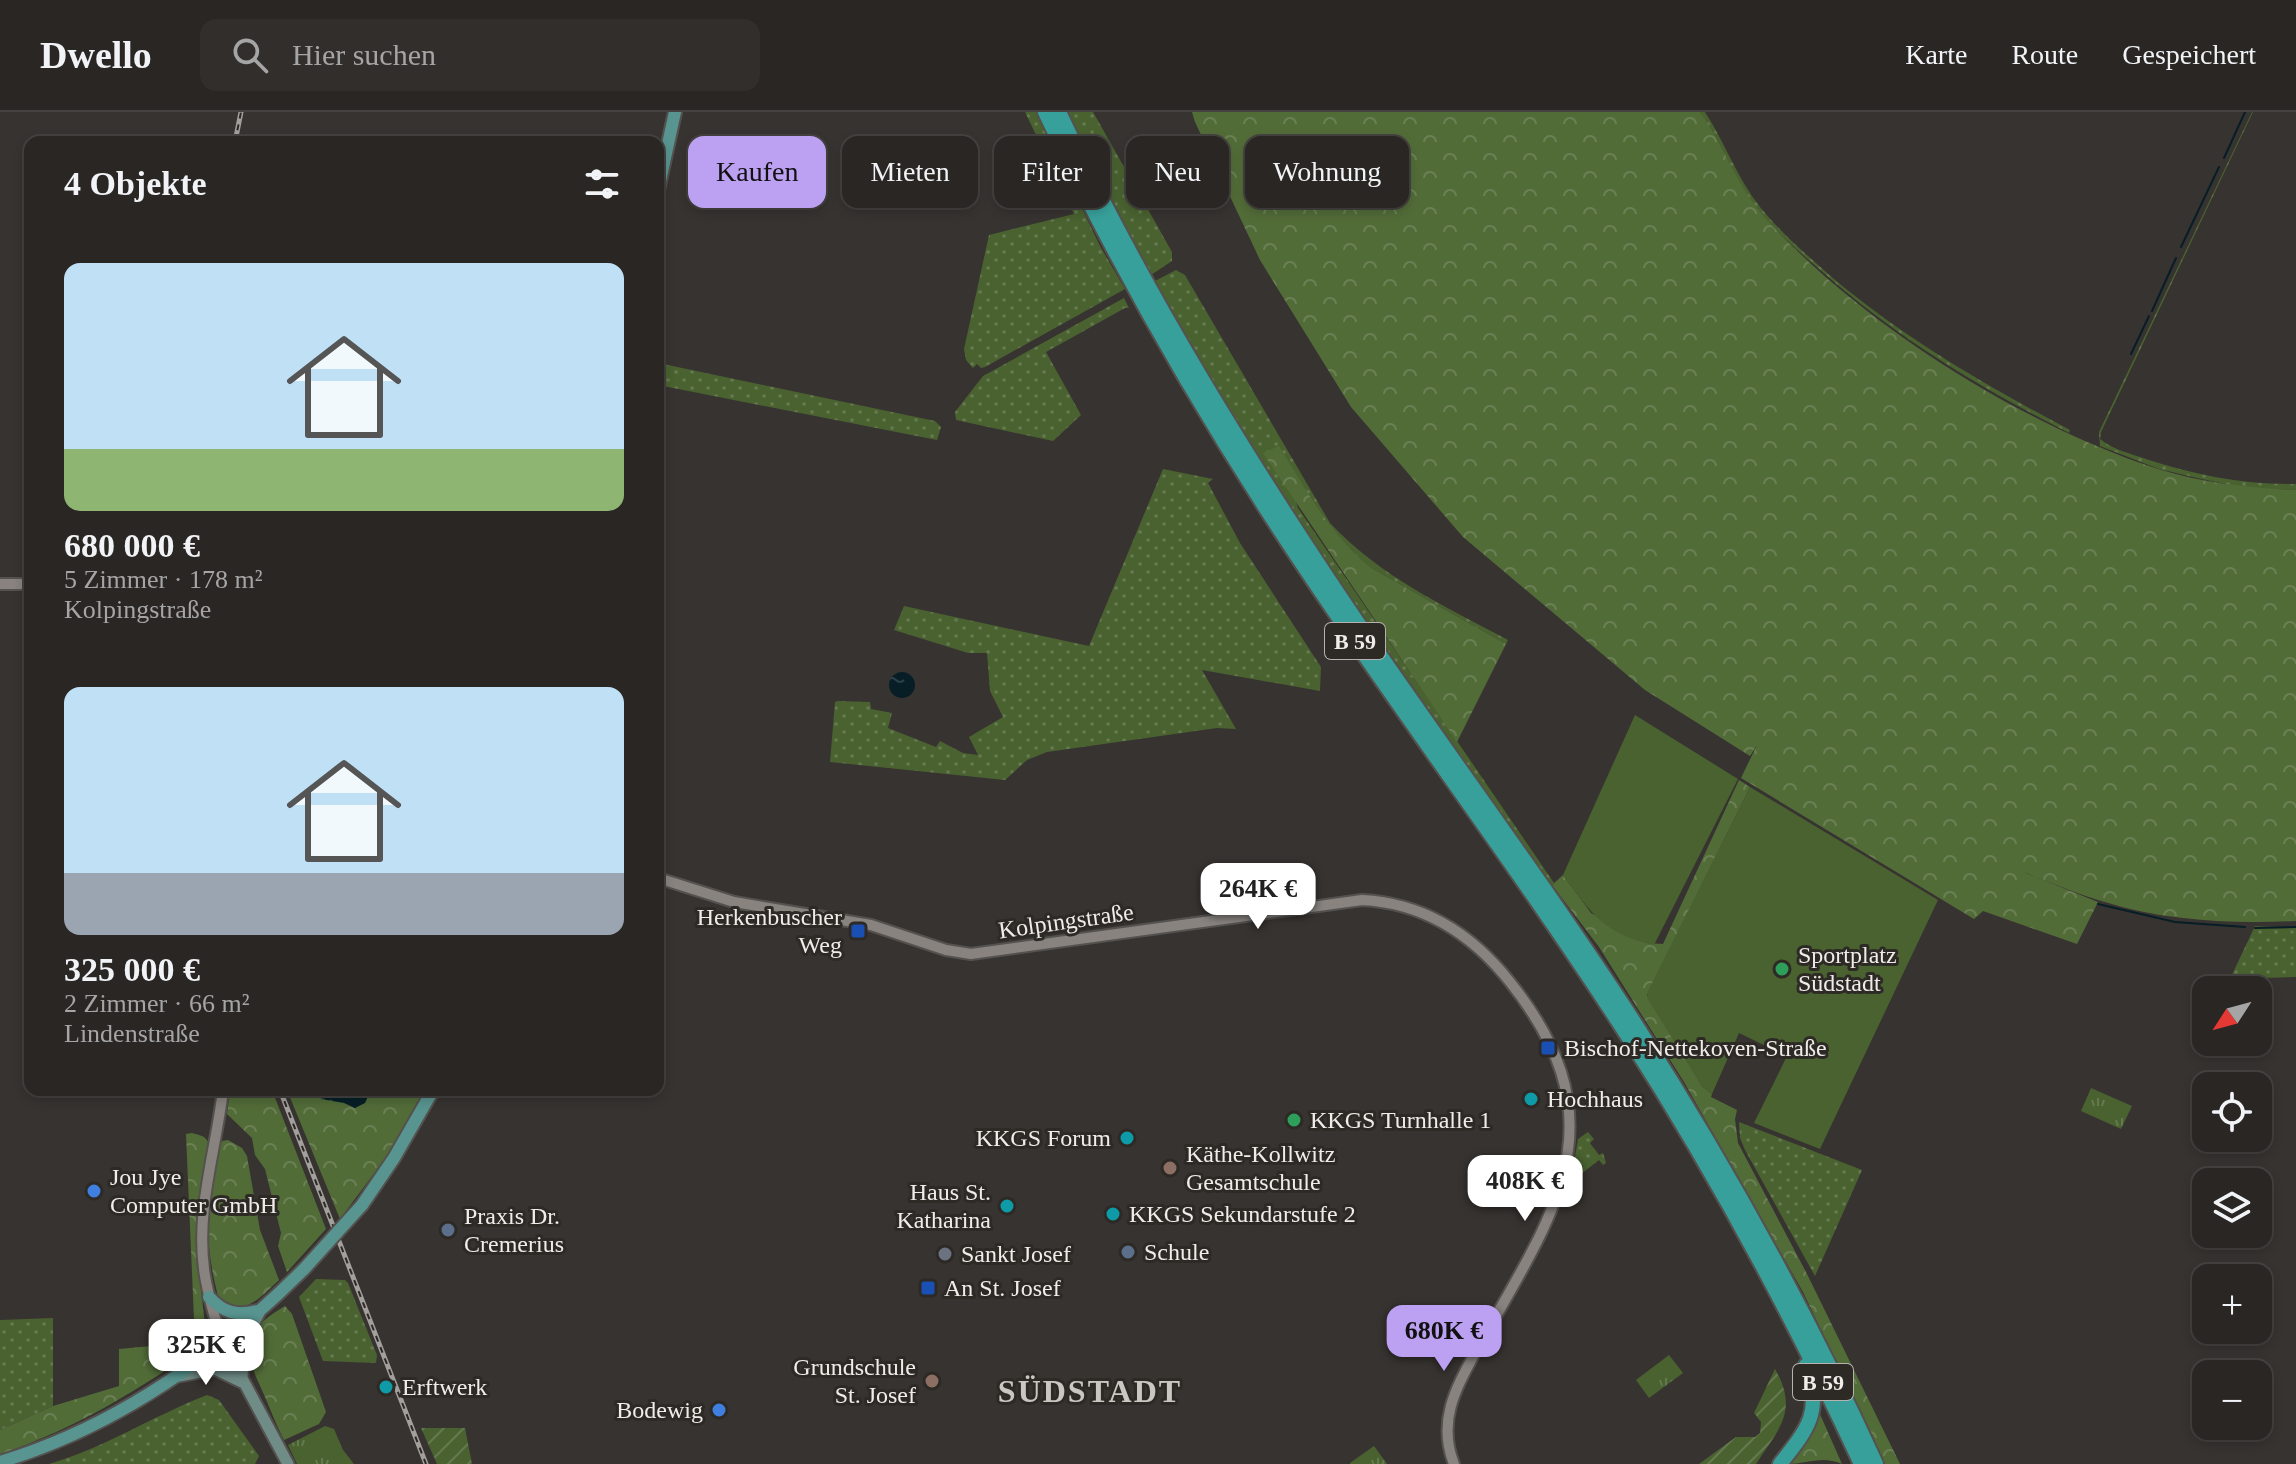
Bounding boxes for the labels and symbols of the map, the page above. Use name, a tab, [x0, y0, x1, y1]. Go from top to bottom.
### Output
road number: B 59	[1325, 623, 1385, 659]
pin: 264K €	[1193, 863, 1323, 931]
street label: Kolpingstraße	[997, 899, 1135, 943]
place label: Herkenbuscher Weg	[697, 904, 842, 958]
marker: Herkenbuscher Weg	[849, 922, 867, 940]
place label: Sportplatz Südstadt	[1798, 942, 1897, 996]
marker: Sportplatz Südstadt	[1773, 960, 1791, 978]
north arrow	[2192, 976, 2272, 1056]
place label: Bischof-Nettekoven-Straße	[1564, 1035, 1827, 1061]
marker: Bischof-Nettekoven-Straße	[1539, 1039, 1557, 1057]
place label: Hochhaus	[1547, 1086, 1643, 1112]
marker: Hochhaus	[1522, 1090, 1540, 1108]
place label: KKGS Turnhalle 1	[1310, 1107, 1491, 1133]
marker: KKGS Turnhalle 1	[1285, 1111, 1303, 1129]
place label: KKGS Forum	[976, 1125, 1111, 1151]
marker: KKGS Forum	[1118, 1129, 1136, 1147]
place label: Käthe-Kollwitz Gesamtschule	[1186, 1141, 1335, 1195]
pin: 408K €	[1460, 1155, 1590, 1223]
marker: Käthe-Kollwitz Gesamtschule	[1161, 1159, 1179, 1177]
place label: Jou Jye Computer GmbH	[110, 1164, 277, 1218]
place label: Haus St. Katharina	[896, 1179, 991, 1233]
marker: Jou Jye Computer GmbH	[85, 1182, 103, 1200]
marker: Haus St. Katharina	[998, 1197, 1016, 1215]
place label: KKGS Sekundarstufe 2	[1129, 1201, 1356, 1227]
place label: Praxis Dr. Cremerius	[464, 1203, 564, 1257]
marker: KKGS Sekundarstufe 2	[1104, 1205, 1122, 1223]
marker: Praxis Dr. Cremerius	[439, 1221, 457, 1239]
place label: Schule	[1144, 1239, 1209, 1265]
place label: Sankt Josef	[961, 1241, 1071, 1267]
marker: Schule	[1119, 1243, 1137, 1261]
marker: Sankt Josef	[936, 1245, 954, 1263]
place label: An St. Josef	[944, 1275, 1061, 1301]
marker: An St. Josef	[919, 1279, 937, 1297]
pin: 680K €	[1379, 1305, 1509, 1373]
pin: 325K €	[141, 1319, 271, 1387]
place label: Grundschule St. Josef	[793, 1354, 916, 1408]
road number: B 59	[1793, 1364, 1853, 1400]
marker: Grundschule St. Josef	[923, 1372, 941, 1390]
district label: SÜDSTADT	[998, 1373, 1182, 1409]
place label: Erftwerk	[402, 1374, 487, 1400]
marker: Erftwerk	[377, 1378, 395, 1396]
place label: Bodewig	[616, 1397, 703, 1423]
marker: Bodewig	[710, 1401, 728, 1419]

